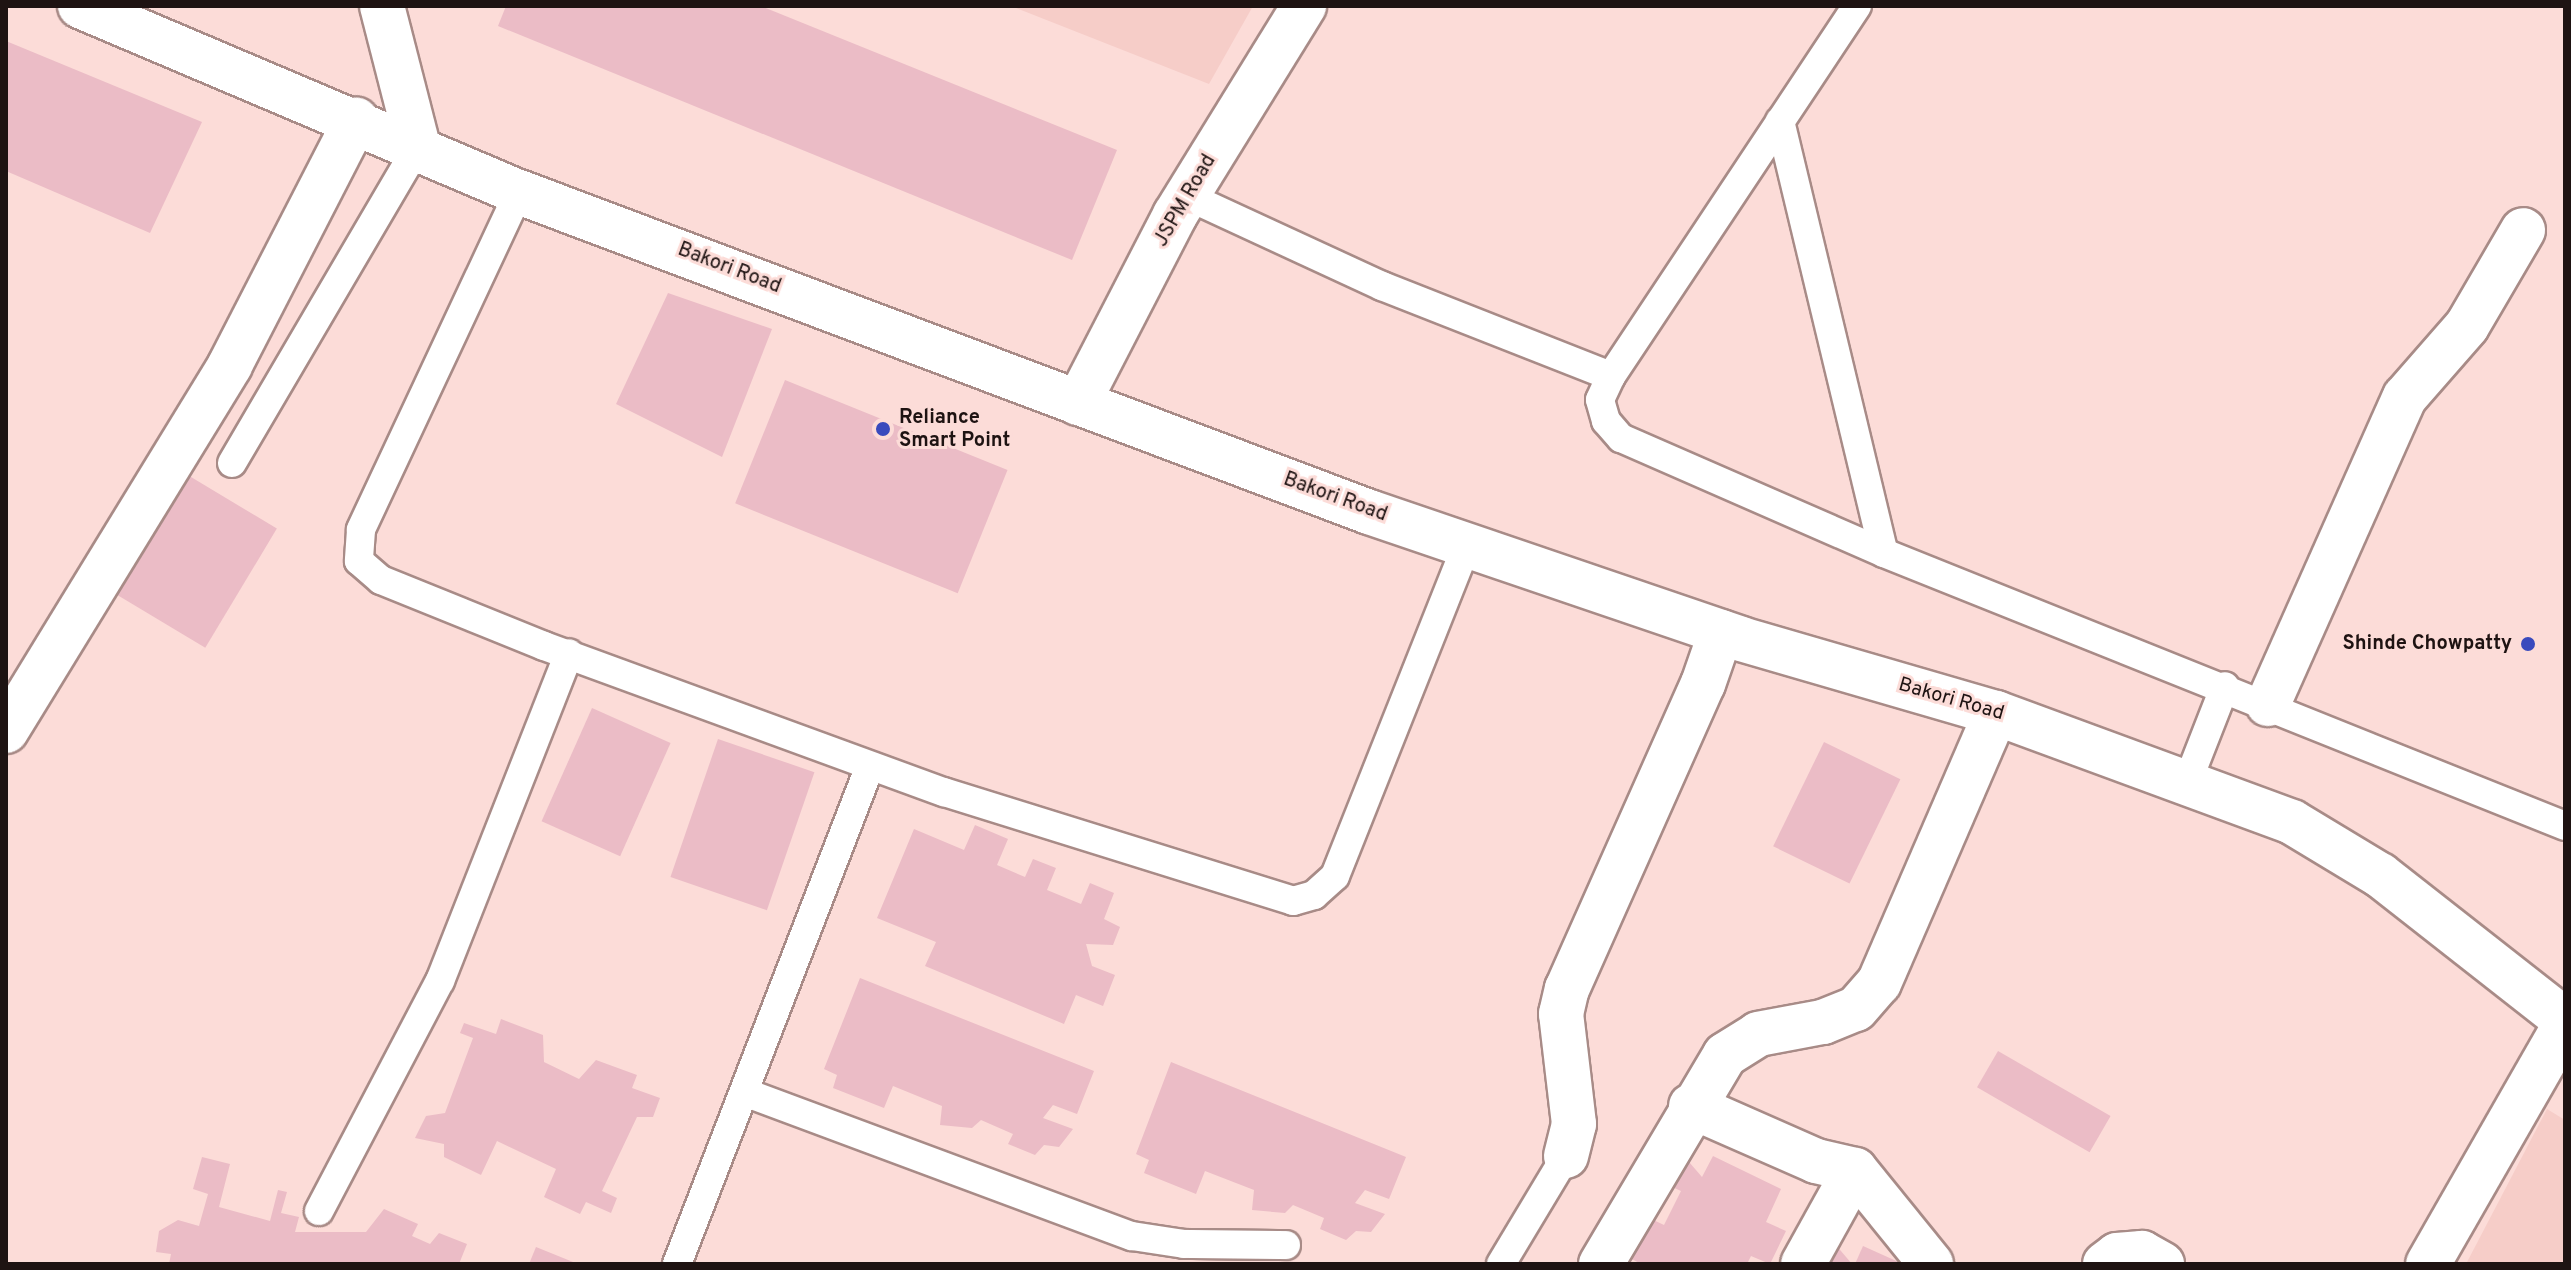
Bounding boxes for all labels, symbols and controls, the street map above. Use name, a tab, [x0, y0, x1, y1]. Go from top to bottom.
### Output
street label: JSPM Road	[1150, 151, 1222, 251]
street label: Bakori Road	[674, 238, 784, 300]
place label: Reliance Smart Point	[899, 406, 1010, 453]
marker: Reliance Smart Point	[874, 420, 892, 438]
street label: Bakori Road	[1280, 468, 1390, 528]
place label: Shinde Chowpatty	[2342, 632, 2512, 656]
marker: Shinde Chowpatty	[2519, 635, 2537, 653]
street label: Bakori Road	[1895, 673, 2007, 727]

